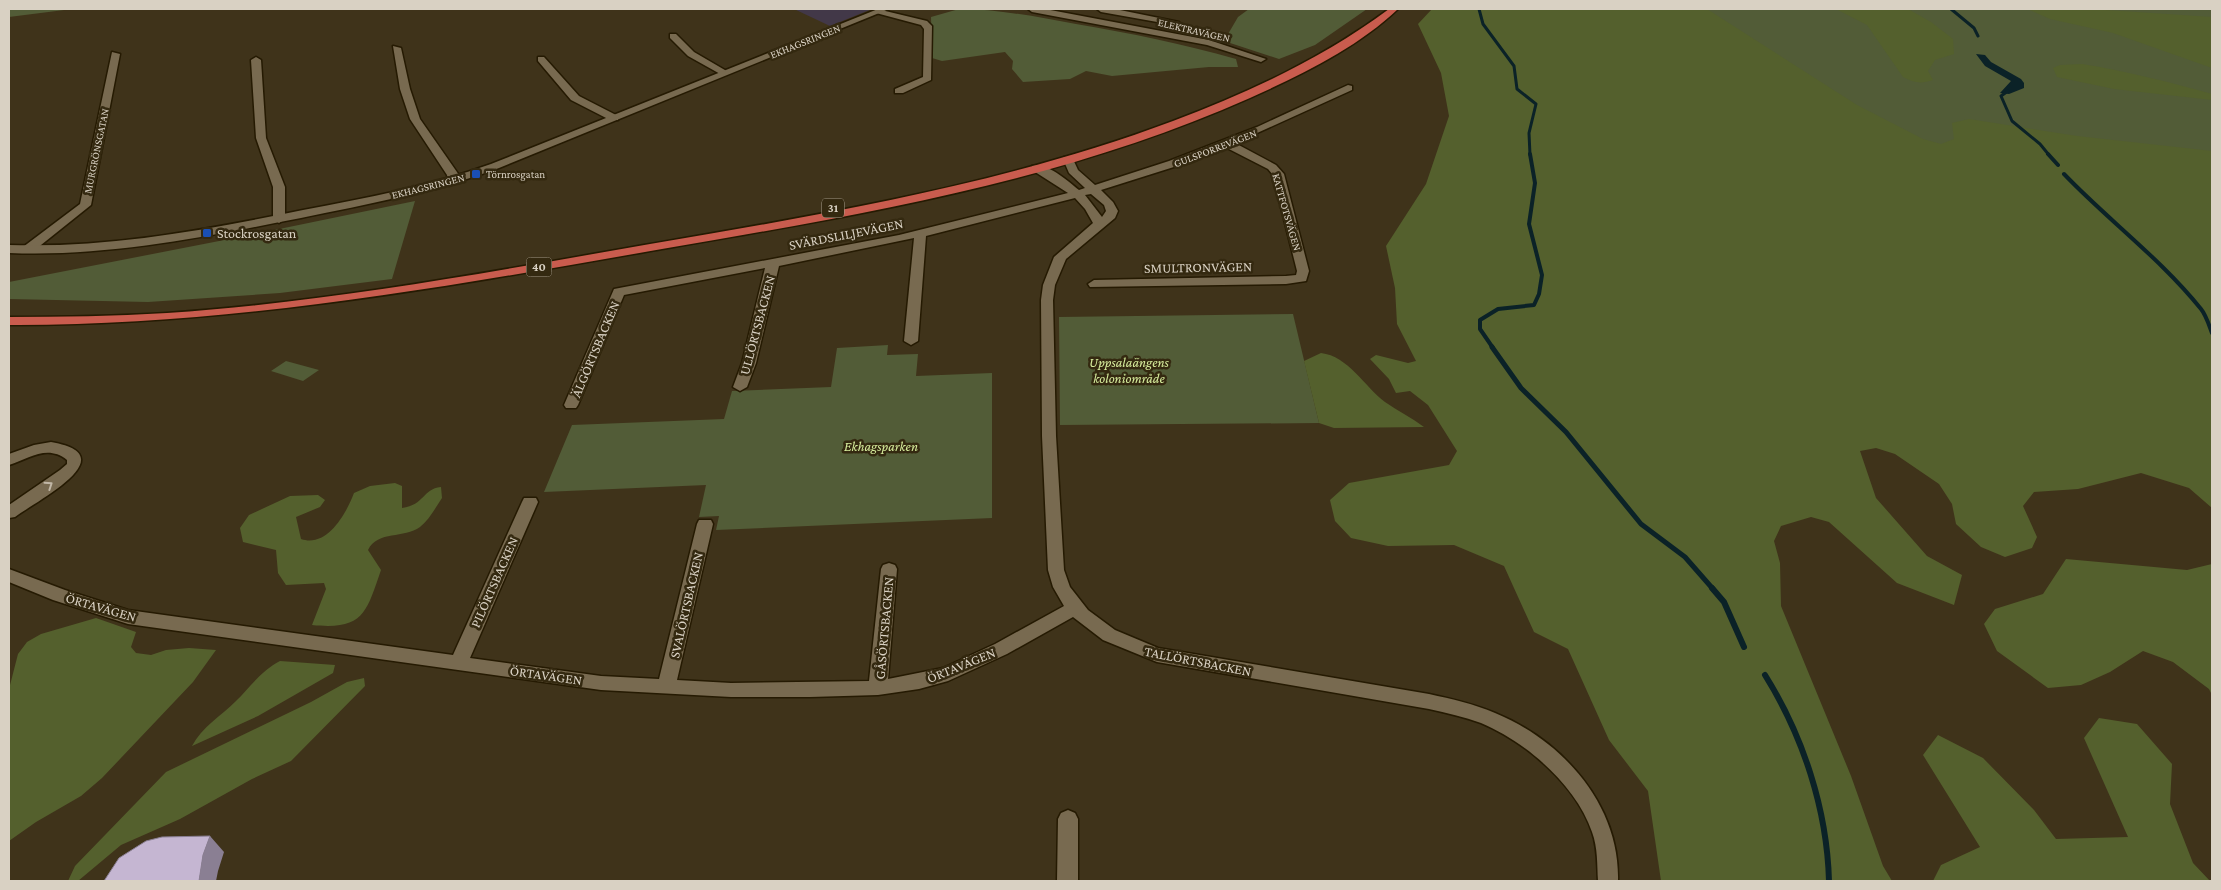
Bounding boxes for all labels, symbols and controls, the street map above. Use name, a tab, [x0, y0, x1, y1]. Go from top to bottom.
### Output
street label: ELEKTRAVÄGEN	[1157, 16, 1231, 44]
street label: EKHAGSRINGEN	[768, 21, 842, 61]
street label: MURGRÖNSGATAN	[81, 107, 111, 195]
street label: GULSPORREVÄGEN	[1172, 127, 1258, 169]
marker: Törnrosgatan	[470, 168, 482, 180]
place label: Törnrosgatan	[486, 168, 545, 181]
street label: EKHAGSRINGEN	[390, 171, 466, 201]
street label: KATTFOTSVÄGEN	[1270, 172, 1304, 252]
road number: 31	[822, 198, 844, 218]
street label: SVÄRDSLILJEVÄGEN	[787, 215, 905, 253]
place label: Stockrosgatan	[217, 225, 297, 241]
marker: Stockrosgatan	[201, 227, 213, 239]
road number: 40	[526, 258, 552, 276]
street label: SMULTRONVÄGEN	[1144, 258, 1252, 276]
street label: ULLÖRTSBACKEN	[736, 273, 778, 377]
street label: ÄLGÖRTSBACKEN	[567, 298, 623, 400]
park label: Uppsalaängens koloniområde	[1089, 354, 1170, 386]
park label: Ekhagsparken	[844, 438, 918, 454]
one-way arrow	[43, 482, 53, 491]
street label: PILÖRTSBACKEN	[467, 534, 521, 630]
street label: SVALÖRTSBACKEN	[666, 550, 706, 660]
street label: GÅSÖRTSBACKEN	[872, 576, 896, 680]
street label: ÖRTAVÄGEN	[64, 589, 138, 625]
street label: TALLÖRTSBACKEN	[1143, 643, 1253, 679]
street label: ÖRTAVÄGEN	[924, 644, 998, 686]
street label: ÖRTAVÄGEN	[509, 662, 583, 688]

